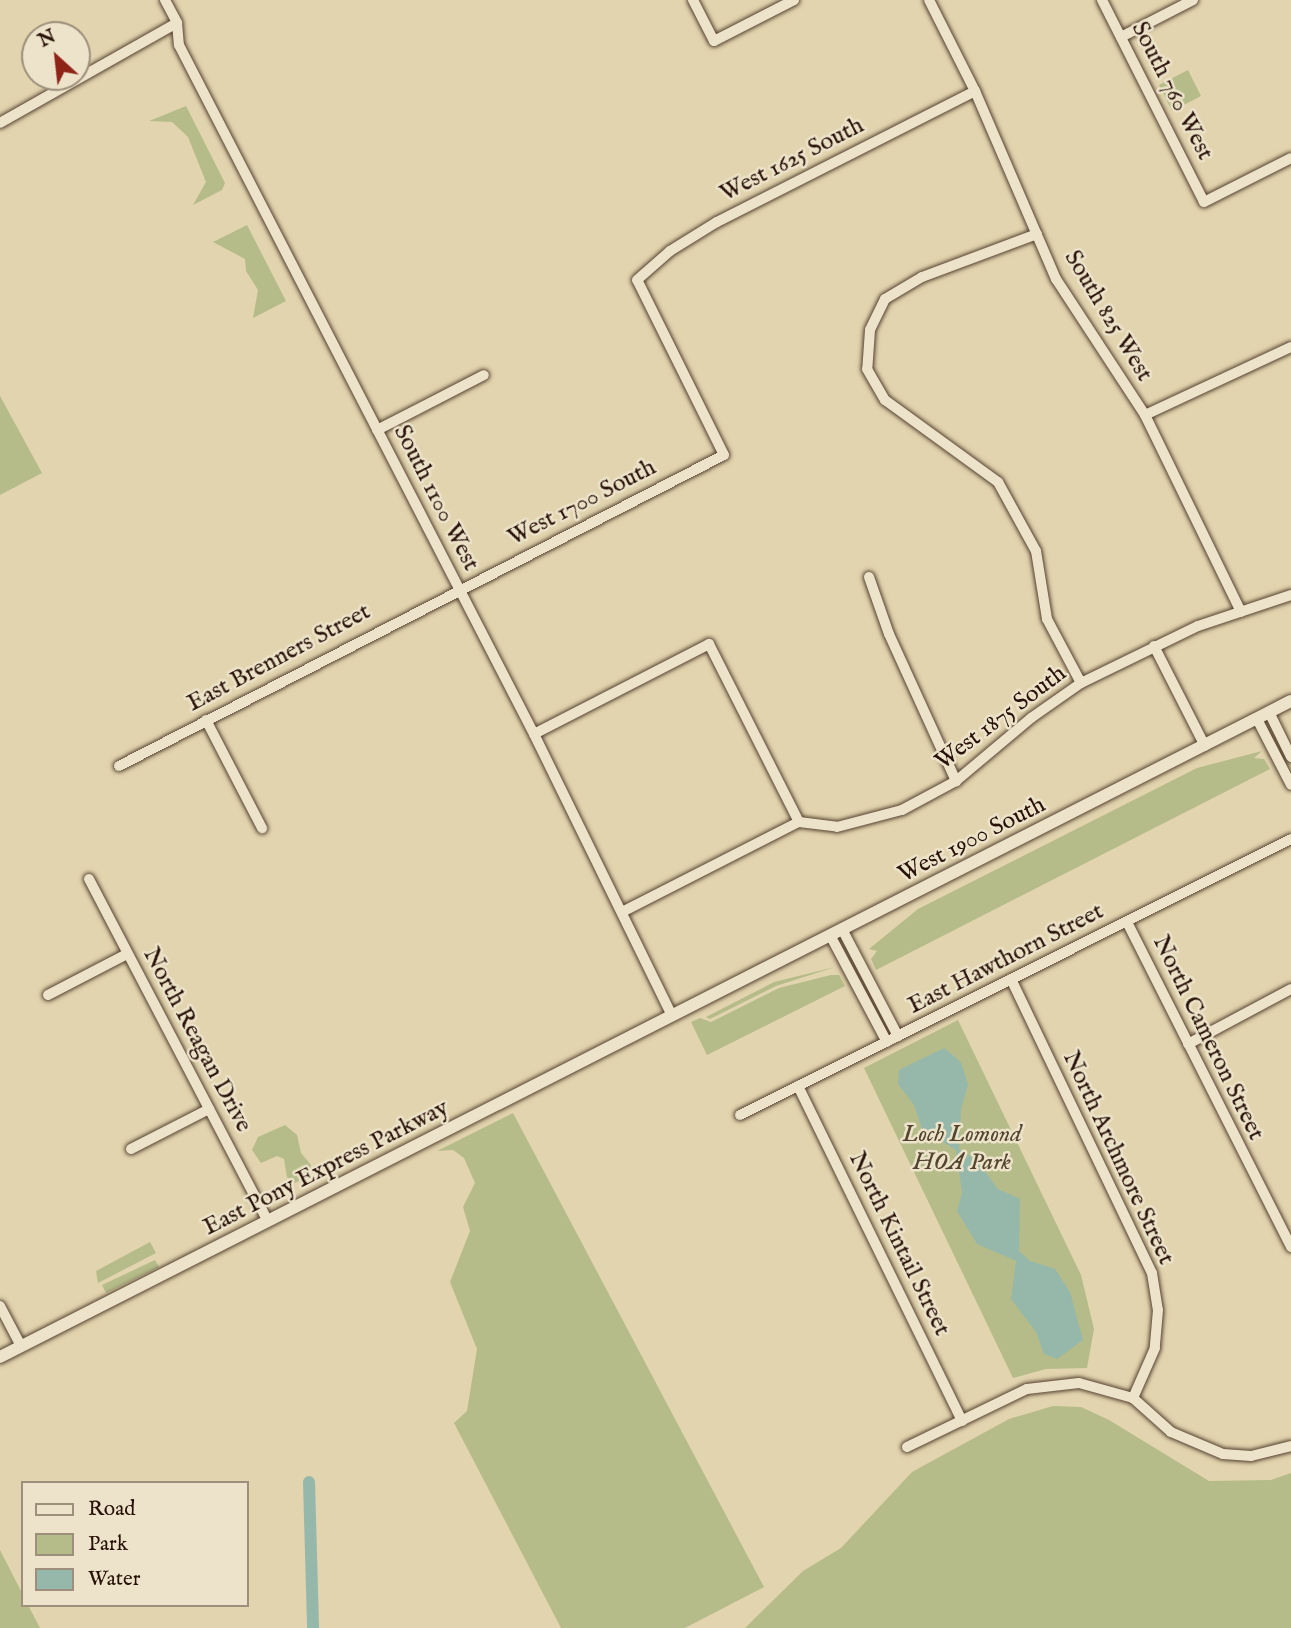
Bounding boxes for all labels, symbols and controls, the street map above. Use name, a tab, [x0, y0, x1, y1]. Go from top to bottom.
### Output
street label: South 760 West	[1125, 17, 1219, 165]
north arrow	[21, 21, 91, 91]
text: N	[35, 25, 60, 54]
street label: West 1625 South	[715, 111, 869, 209]
street label: South 825 West	[1058, 245, 1158, 387]
street label: South 1100 West	[387, 420, 485, 576]
street label: West 1700 South	[503, 453, 661, 553]
street label: East Brenners Street	[182, 598, 376, 718]
street label: West 1875 South	[930, 659, 1072, 777]
street label: West 1900 South	[894, 791, 1050, 889]
street label: East Hawthorn Street	[903, 897, 1109, 1021]
street label: North Cameron Street	[1146, 931, 1270, 1145]
street label: North Reagan Drive	[136, 943, 258, 1137]
street label: North Archmore Street	[1056, 1047, 1180, 1269]
street label: East Pony Express Parkway	[199, 1094, 453, 1242]
park label: Loch Lomond HOA Park	[903, 1121, 1021, 1177]
street label: North Kintail Street	[842, 1147, 956, 1341]
legend	[21, 1481, 248, 1607]
text: Road	[88, 1496, 135, 1523]
text: Park	[88, 1531, 128, 1558]
text: Water	[88, 1566, 140, 1593]

